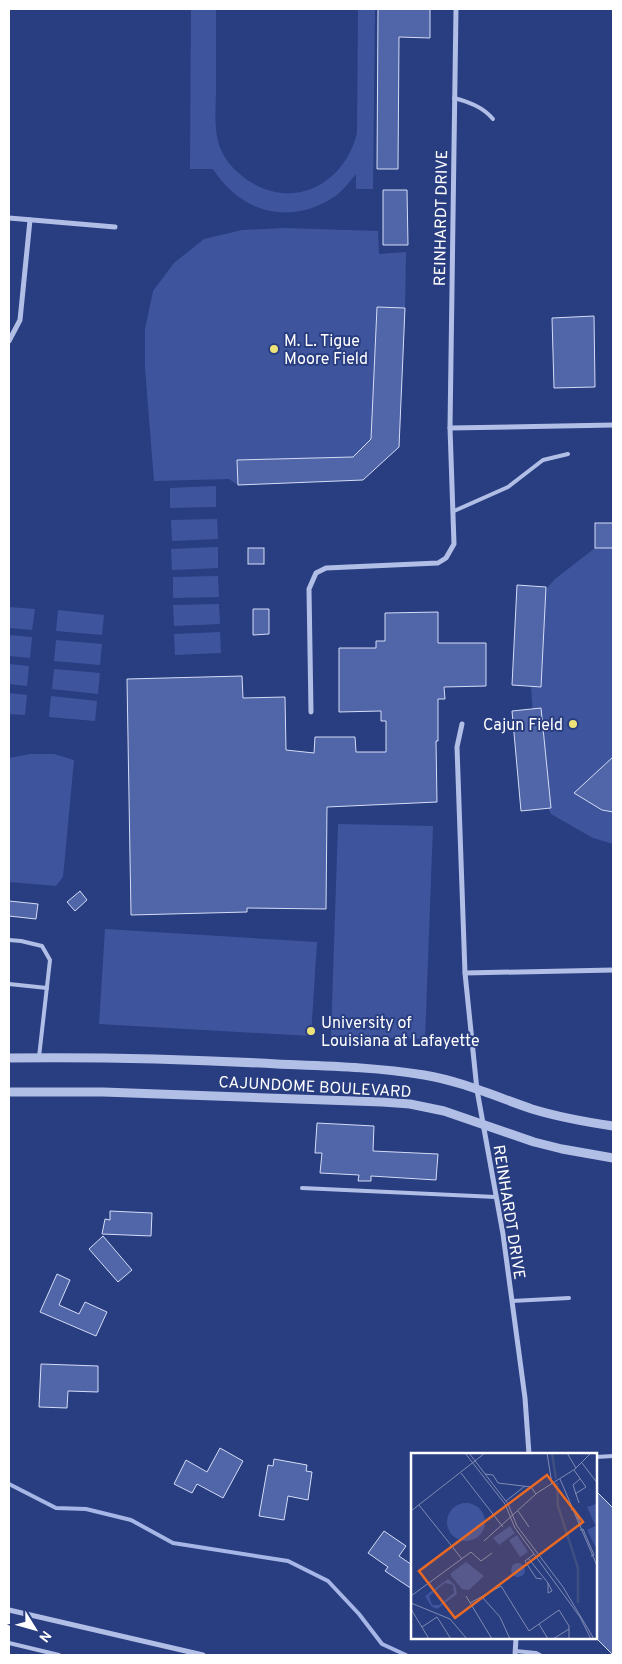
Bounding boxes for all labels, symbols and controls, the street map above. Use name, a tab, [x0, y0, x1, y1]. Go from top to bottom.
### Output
street label: REINHARDT DRIVE	[431, 150, 453, 286]
place label: M. L. Tigue Moore Field	[284, 332, 368, 370]
marker: M. L. Tigue Moore Field	[268, 343, 280, 355]
place label: Cajun Field	[483, 716, 563, 736]
marker: Cajun Field	[567, 718, 579, 730]
place label: University of Louisiana at Lafayette	[321, 1014, 480, 1052]
marker: University of Louisiana at Lafayette	[305, 1025, 317, 1037]
street label: CAJUNDOME BOULEVARD	[218, 1073, 412, 1103]
street label: REINHARDT DRIVE	[487, 1143, 529, 1281]
inset map	[411, 1453, 597, 1639]
north arrow	[10, 1604, 60, 1654]
text: N	[34, 1627, 54, 1645]

